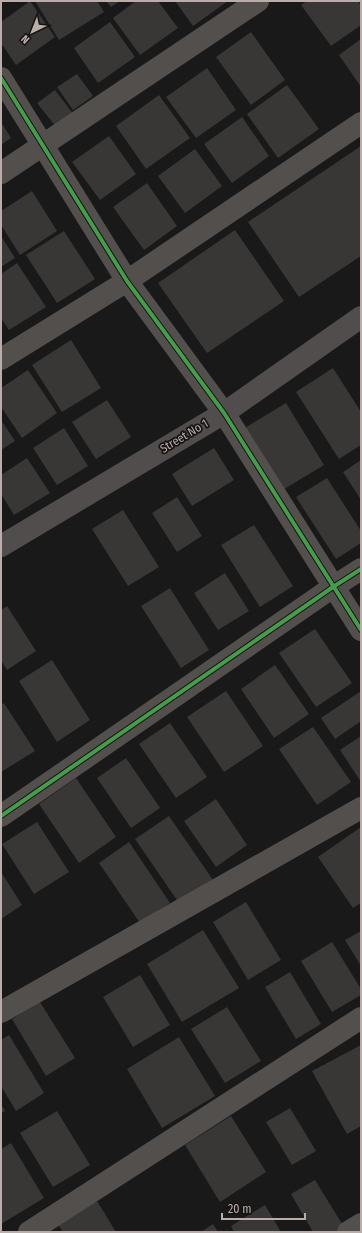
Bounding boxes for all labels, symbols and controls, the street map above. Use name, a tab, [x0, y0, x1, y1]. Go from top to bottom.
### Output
north arrow	[12, 12, 52, 52]
text: N	[19, 32, 32, 46]
street label: Street No 1	[157, 416, 211, 456]
scale bar	[222, 1195, 305, 1221]
text: 20 m	[228, 1202, 252, 1216]

